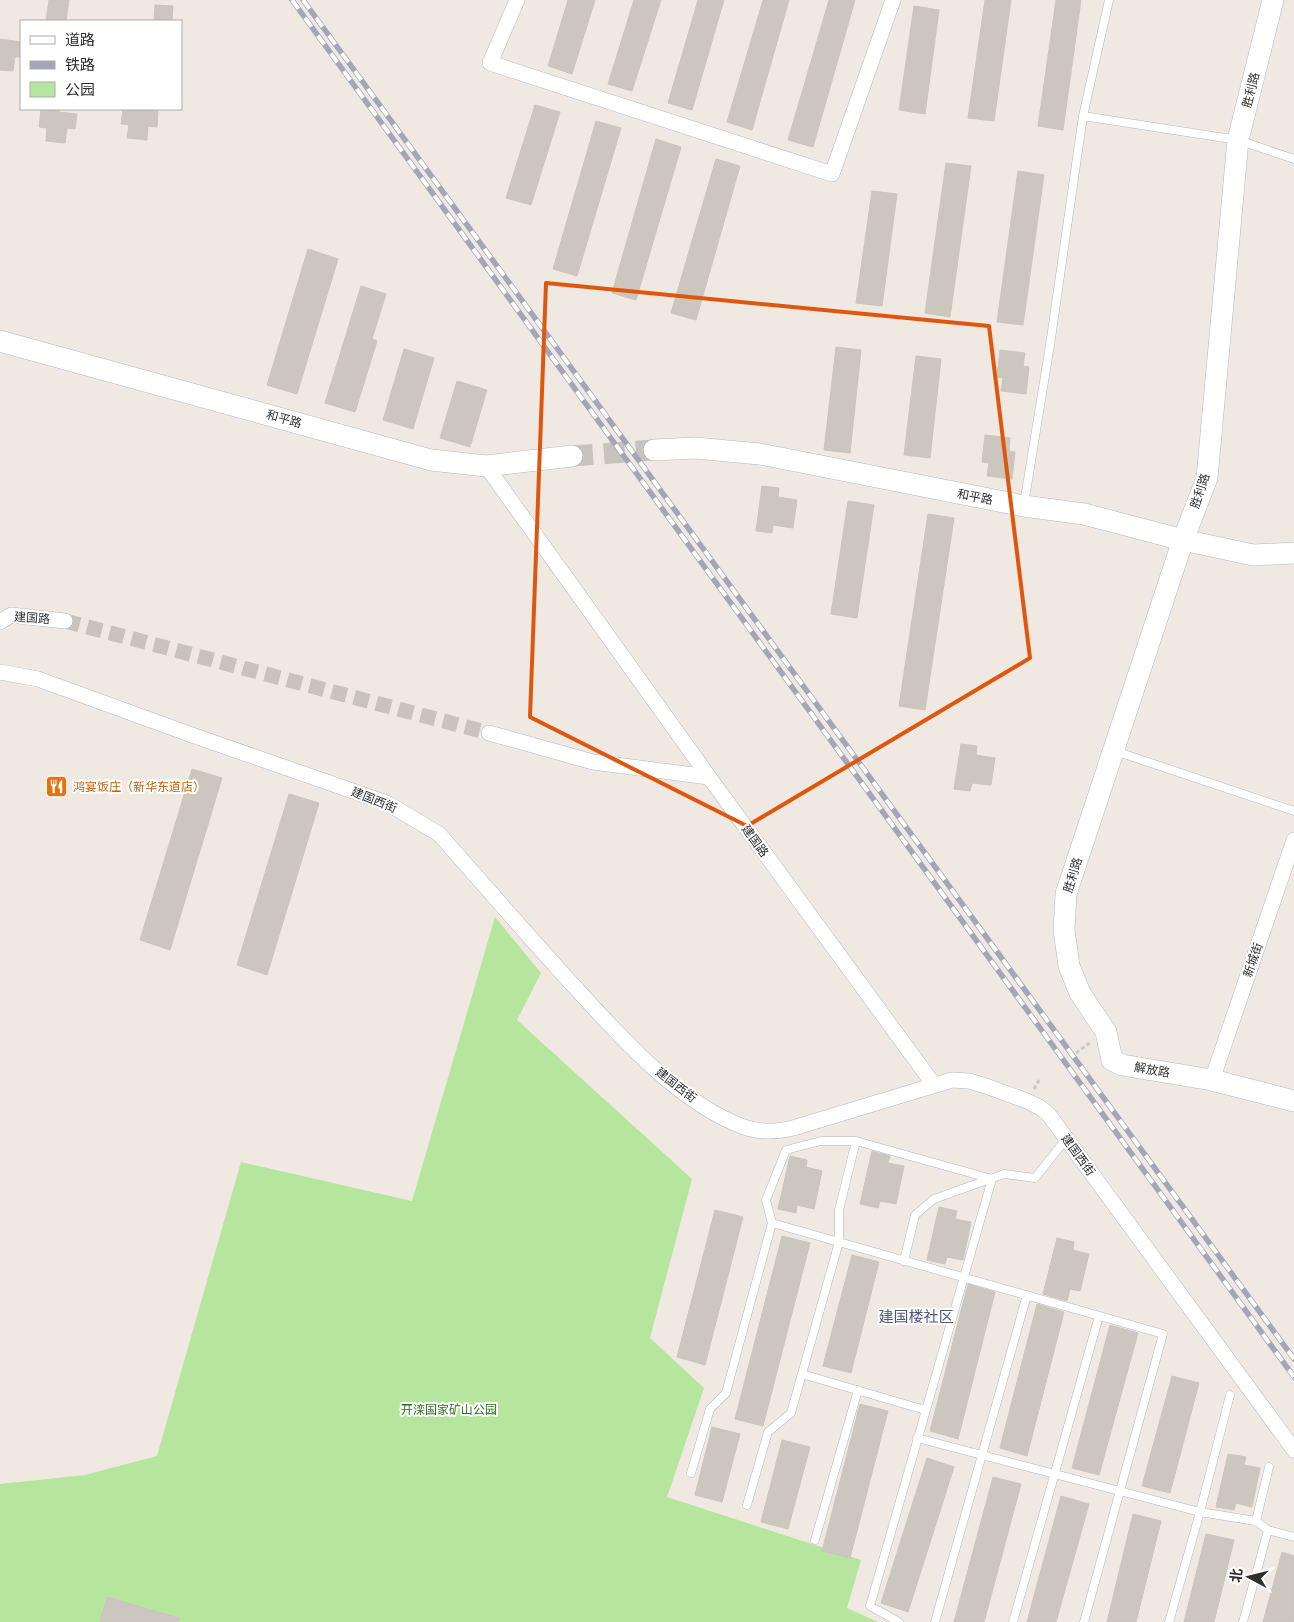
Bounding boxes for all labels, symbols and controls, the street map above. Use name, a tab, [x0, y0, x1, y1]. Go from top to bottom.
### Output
legend	[20, 20, 182, 110]
text: 道路	[65, 29, 95, 50]
text: 铁路	[65, 54, 95, 75]
street label: 胜利路	[1238, 70, 1263, 109]
text: 公园	[65, 79, 95, 100]
street label: 和平路	[264, 405, 304, 432]
street label: 胜利路	[1186, 471, 1213, 511]
street label: 和平路	[956, 485, 994, 508]
street label: 建国路	[13, 608, 51, 627]
restaurant icon: 鸿宴饭庄（新华东道店）	[45, 775, 69, 799]
place label: 鸿宴饭庄（新华东道店）	[73, 778, 205, 795]
street label: 建国西街	[349, 783, 400, 816]
street label: 建国路	[738, 821, 773, 860]
street label: 胜利路	[1059, 855, 1086, 895]
street label: 新城街	[1239, 940, 1266, 980]
street label: 解放路	[1133, 1058, 1171, 1081]
street label: 建国西街	[652, 1063, 700, 1106]
street label: 建国西街	[1057, 1130, 1099, 1179]
district label: 建国楼社区	[878, 1306, 954, 1327]
park label: 开滦国家矿山公园	[401, 1401, 497, 1418]
north arrow	[1224, 1552, 1274, 1602]
text: 北	[1225, 1567, 1247, 1584]

